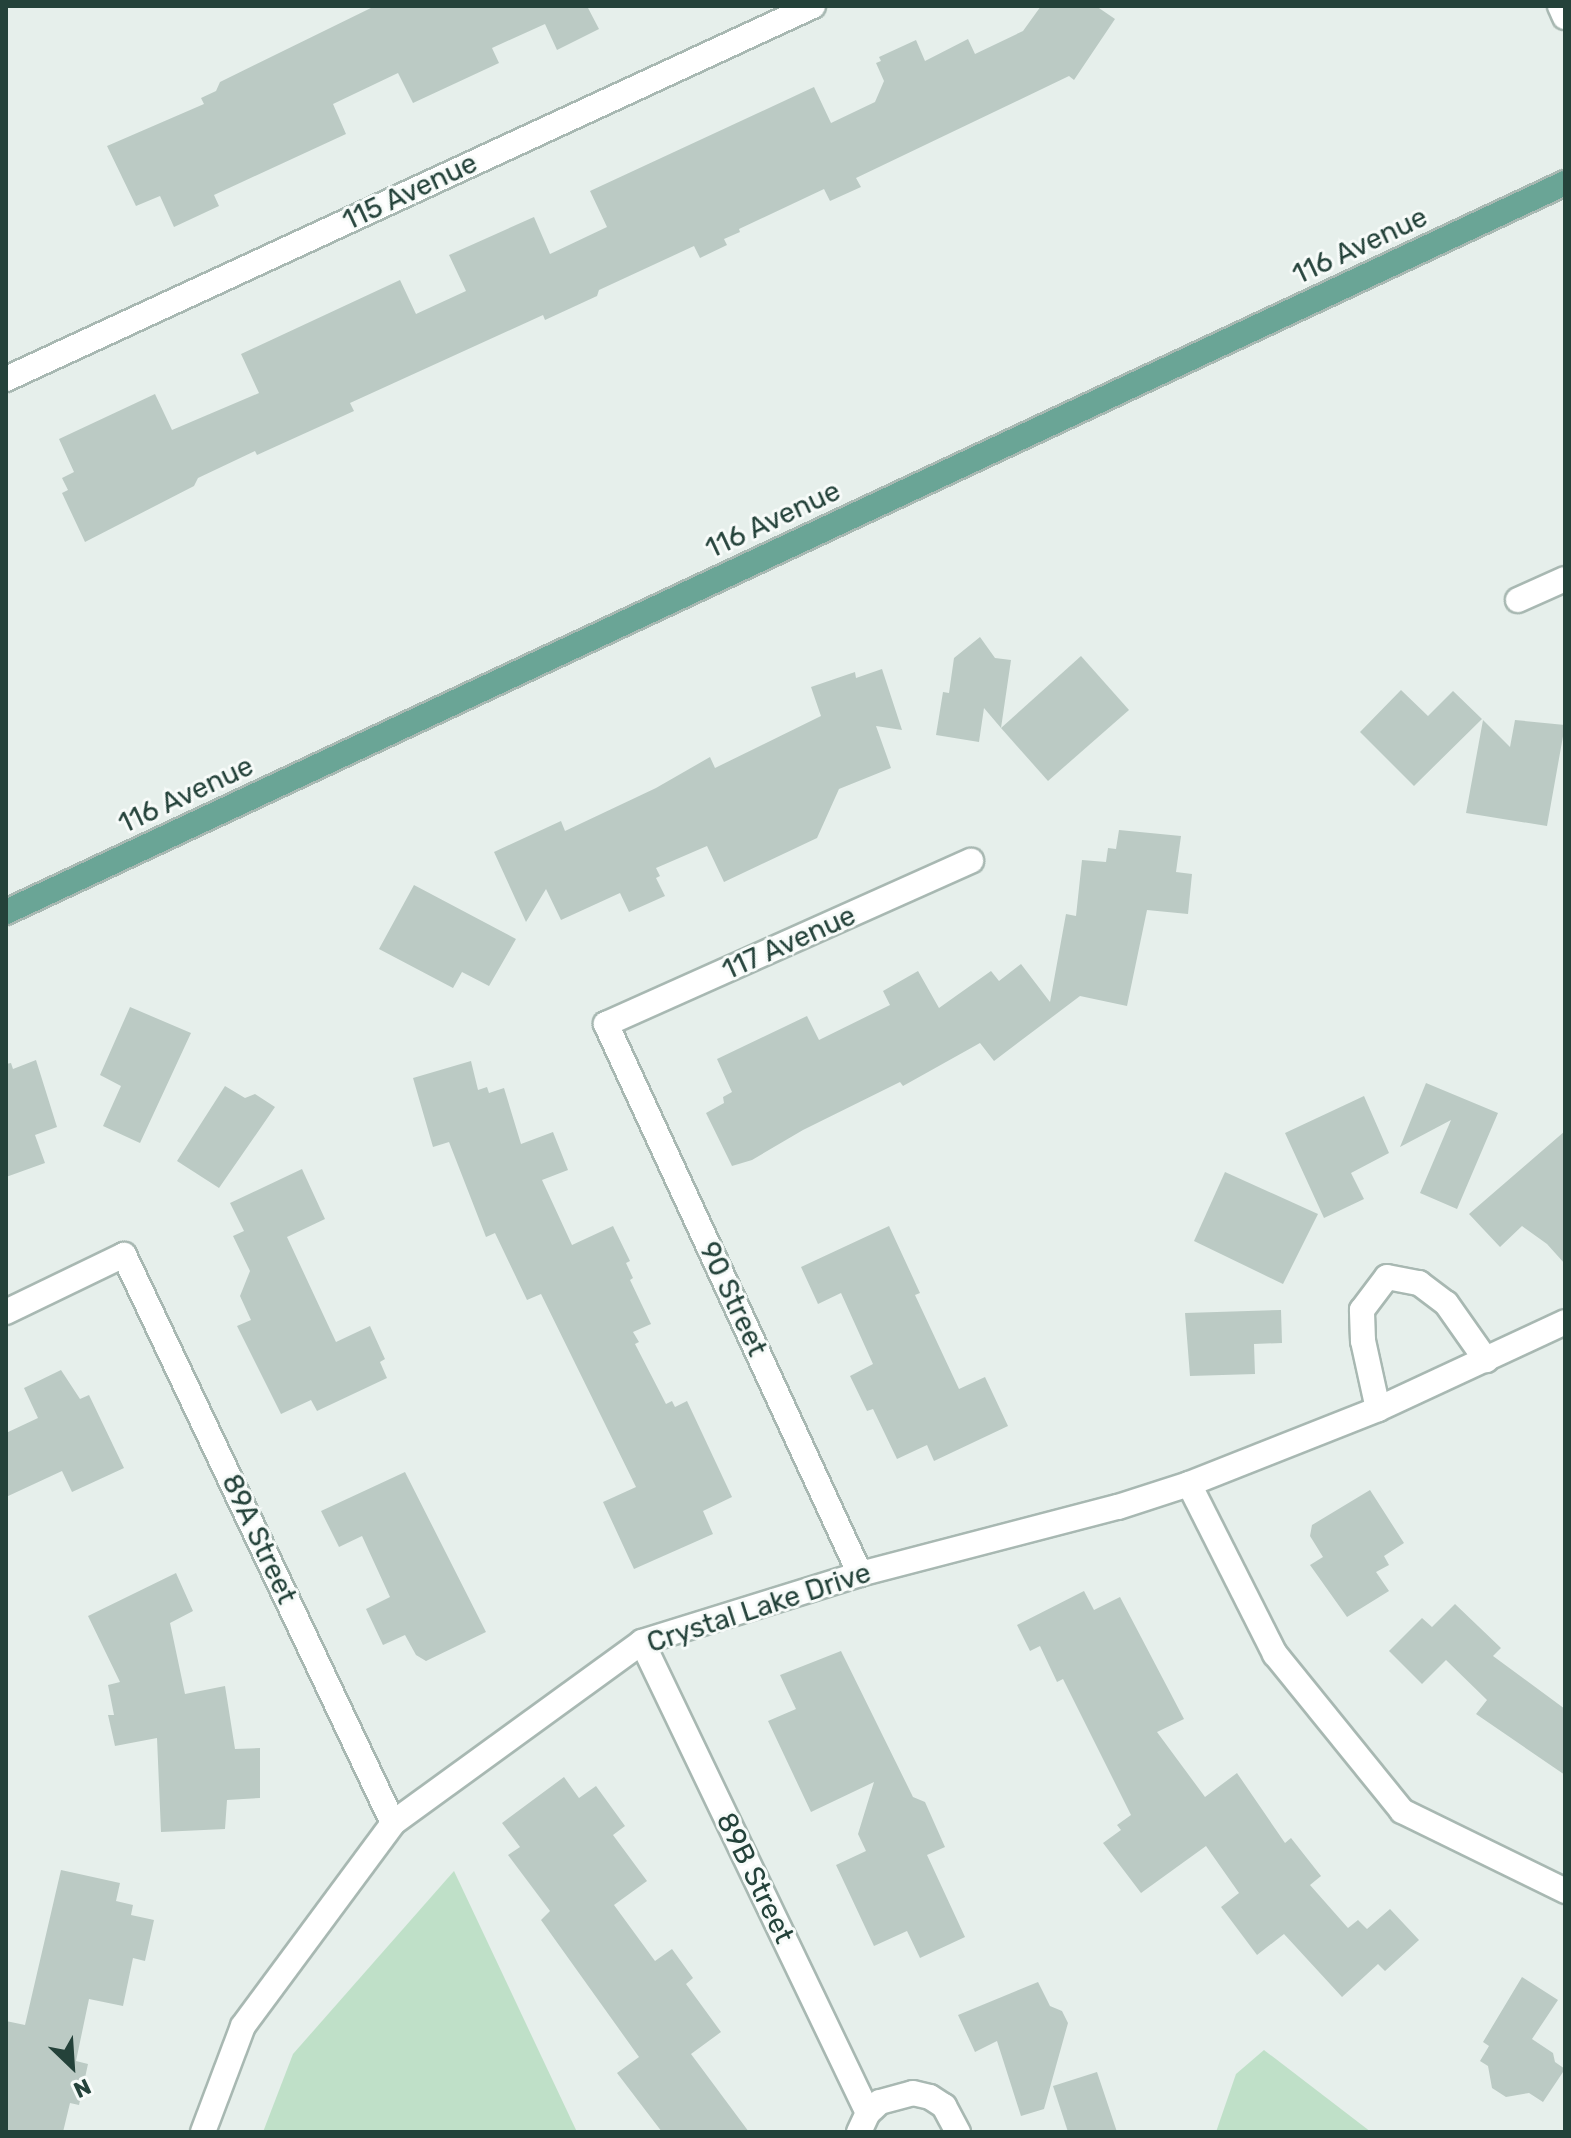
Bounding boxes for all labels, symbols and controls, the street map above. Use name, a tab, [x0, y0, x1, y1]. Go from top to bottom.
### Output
street label: 115 Avenue	[337, 146, 483, 238]
street label: 116 Avenue	[1287, 200, 1433, 292]
street label: 116 Avenue	[700, 474, 846, 566]
street label: 116 Avenue	[113, 749, 259, 841]
street label: 117 Avenue	[717, 899, 861, 987]
street label: 90 Street	[692, 1237, 774, 1361]
street label: 89A Street	[214, 1468, 304, 1610]
street label: Crystal Lake Drive	[643, 1556, 875, 1660]
street label: 89B Street	[709, 1807, 801, 1949]
north arrow	[32, 2026, 112, 2106]
text: N	[69, 2073, 95, 2104]

